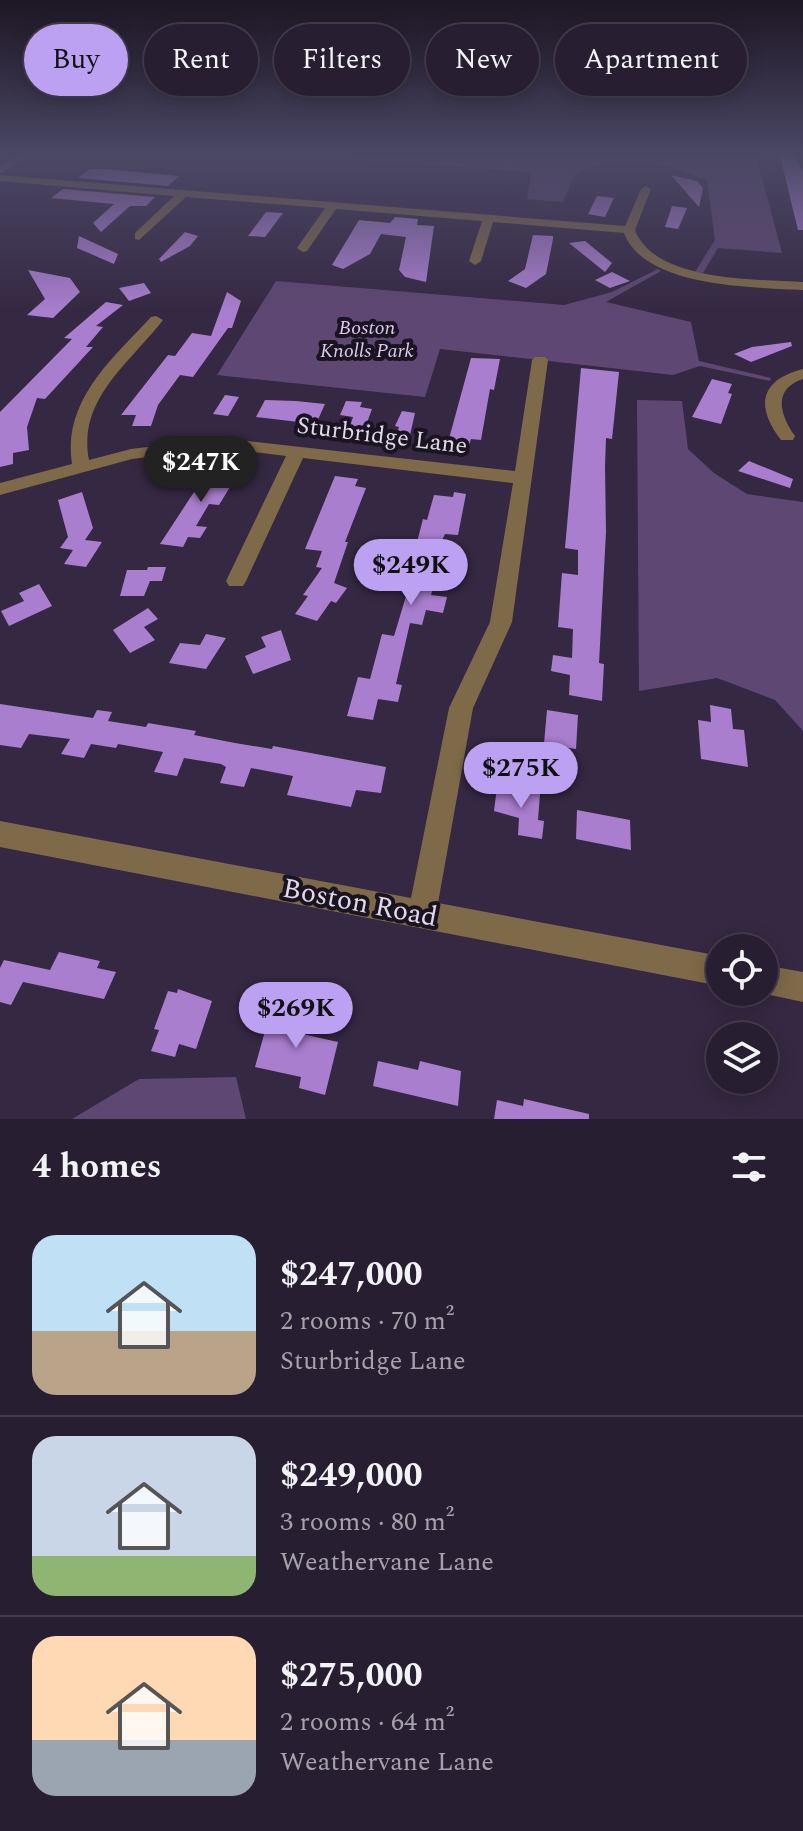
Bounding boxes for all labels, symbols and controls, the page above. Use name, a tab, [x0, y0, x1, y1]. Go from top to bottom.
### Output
chip: Buy	[24, 24, 128, 96]
chip: Rent	[144, 24, 258, 96]
chip: Filters	[274, 24, 410, 96]
chip: New	[426, 24, 539, 96]
chip: Apartment	[555, 24, 747, 96]
park label: Boston Knolls Park	[320, 313, 415, 366]
street label: Sturbridge Lane	[295, 408, 469, 464]
pin: $247K	[145, 436, 257, 504]
text: $247K	[162, 442, 240, 482]
pin: $249K	[355, 539, 467, 607]
text: $249K	[372, 545, 450, 585]
pin: $275K	[465, 742, 577, 810]
text: $275K	[482, 748, 560, 788]
street label: Boston Road	[279, 867, 441, 939]
map controls	[706, 934, 778, 1094]
button: locate	[706, 934, 778, 1006]
pin: $269K	[240, 982, 352, 1050]
text: $269K	[257, 988, 335, 1028]
button: layers	[706, 1022, 778, 1094]
text: 4 homes	[32, 1141, 162, 1193]
icon: filters	[727, 1145, 771, 1189]
text: $247,000	[280, 1249, 423, 1301]
icon: home	[96, 1267, 192, 1363]
text: 2 rooms · 70 m²	[280, 1301, 454, 1341]
text: Sturbridge Lane	[280, 1341, 466, 1381]
text: $249,000	[280, 1450, 423, 1502]
icon: home	[96, 1468, 192, 1564]
text: 3 rooms · 80 m²	[280, 1502, 454, 1542]
text: Weathervane Lane	[280, 1542, 494, 1582]
text: $275,000	[280, 1650, 423, 1702]
icon: home	[96, 1668, 192, 1764]
text: 2 rooms · 64 m²	[280, 1702, 454, 1742]
text: Weathervane Lane	[280, 1742, 494, 1782]

